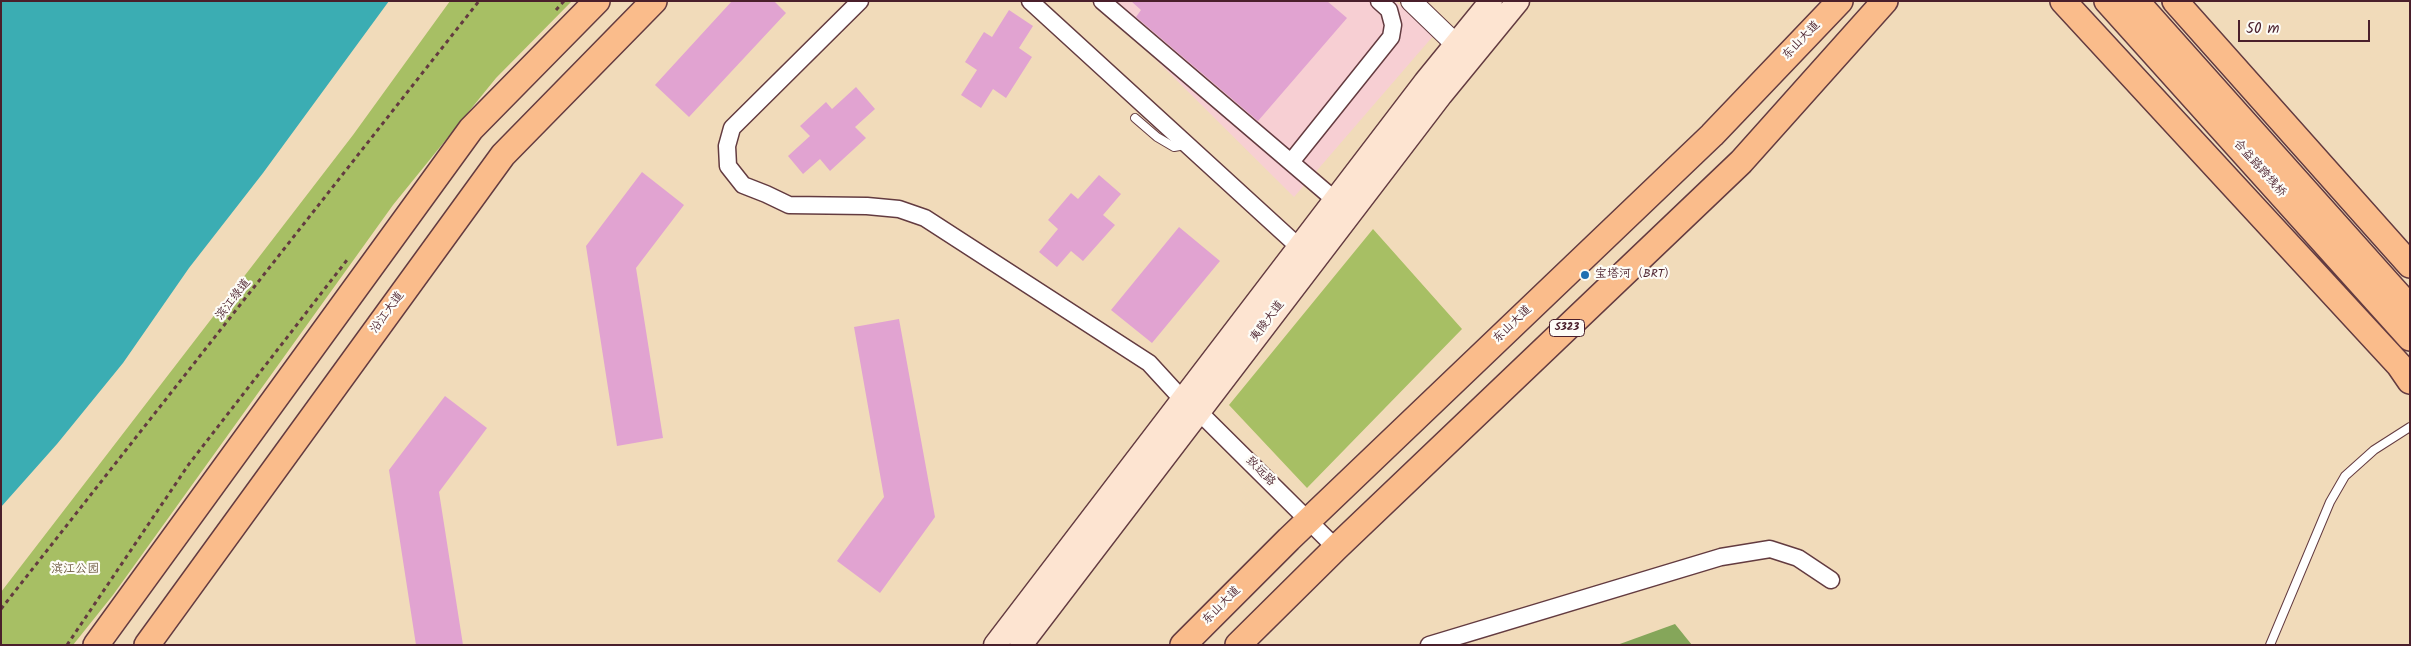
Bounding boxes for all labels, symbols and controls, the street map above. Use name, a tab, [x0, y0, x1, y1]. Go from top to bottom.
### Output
scale bar	[2241, 10, 2374, 42]
text: 50 m	[2246, 17, 2280, 41]
street label: 东山大道	[1780, 19, 1824, 63]
street label: 合益路跨线桥	[2230, 137, 2288, 201]
place label: 宝塔河（BRT）	[1595, 268, 1676, 282]
marker: 宝塔河（BRT）	[1579, 269, 1591, 281]
street label: 滨江绿道	[214, 277, 254, 323]
street label: 沿江大道	[368, 289, 408, 337]
street label: 夷陵大道	[1248, 298, 1288, 346]
street label: 东山大道	[1491, 303, 1535, 347]
road number: S323	[1550, 319, 1584, 336]
street label: 致远路	[1242, 454, 1278, 490]
park label: 滨江公园	[51, 563, 99, 577]
street label: 东山大道	[1200, 584, 1244, 628]

